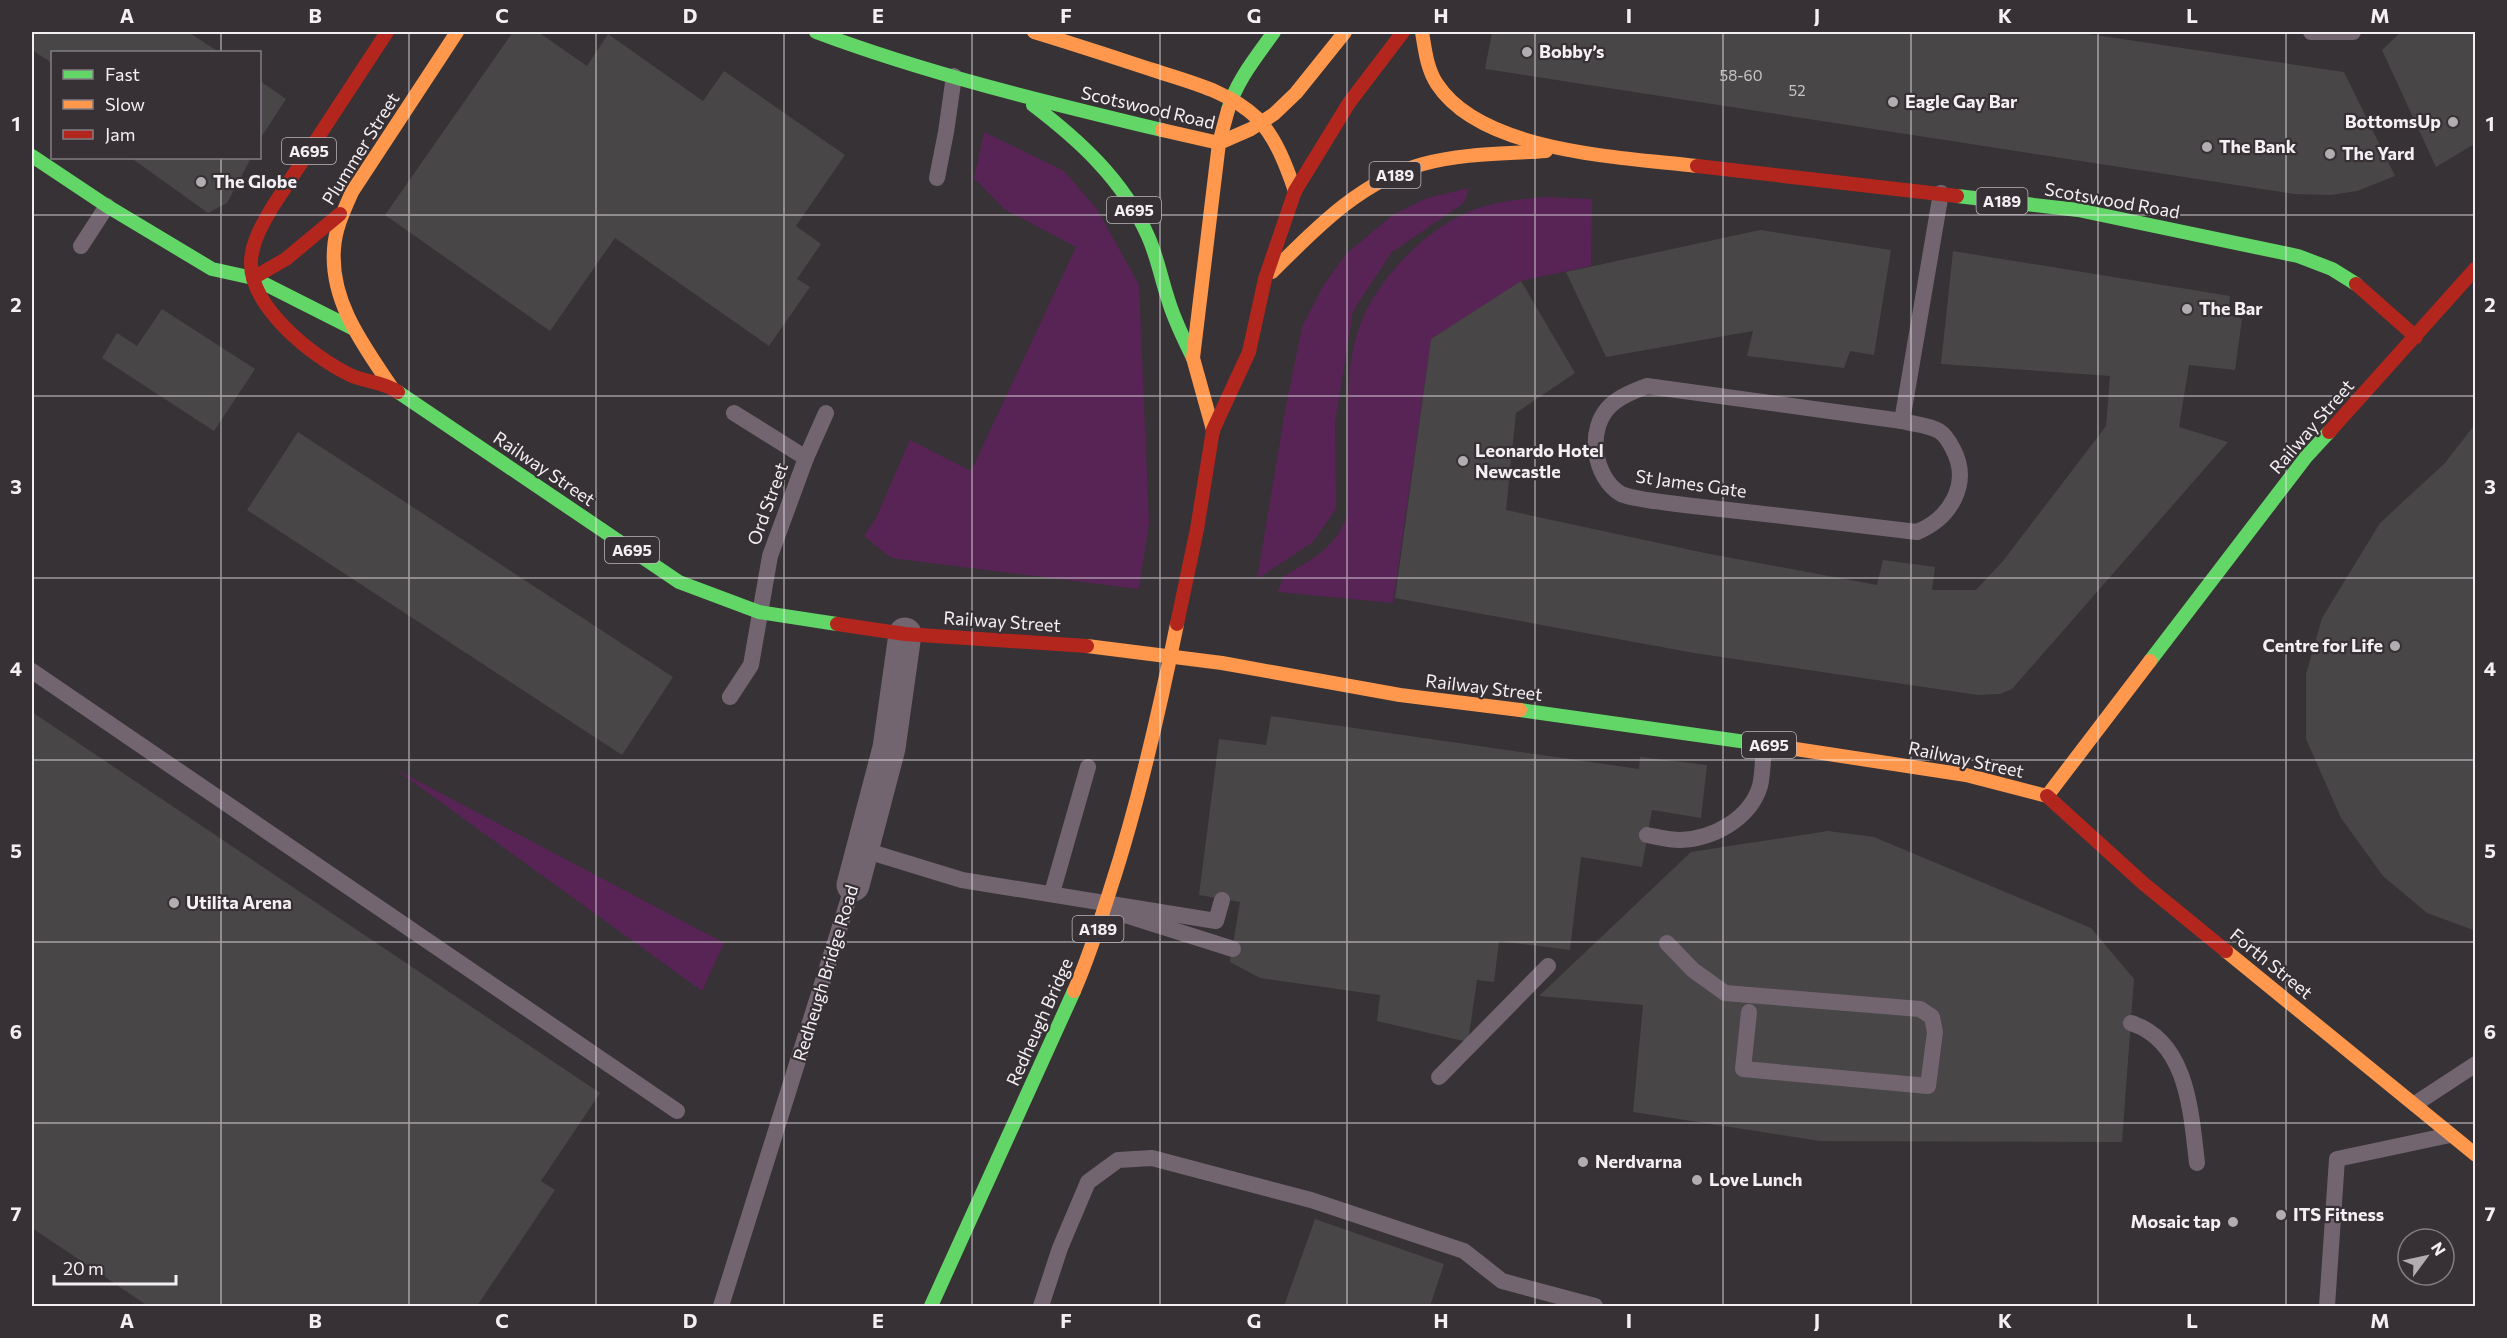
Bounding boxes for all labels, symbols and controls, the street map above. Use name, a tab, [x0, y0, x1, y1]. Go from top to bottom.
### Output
text: A	[120, 3, 134, 27]
text: B	[308, 3, 322, 27]
text: C	[495, 3, 509, 27]
text: D	[683, 3, 697, 27]
text: E	[872, 3, 884, 27]
text: F	[1060, 3, 1072, 27]
text: G	[1247, 3, 1261, 27]
text: H	[1434, 3, 1449, 27]
text: I	[1626, 3, 1632, 27]
text: J	[1814, 3, 1820, 27]
text: K	[1998, 3, 2012, 27]
text: L	[2186, 3, 2198, 27]
text: M	[2370, 3, 2390, 27]
place label: Bobby’s	[1539, 40, 1604, 62]
marker: Bobby’s	[1520, 45, 1534, 59]
legend	[51, 51, 261, 159]
text: Fast	[105, 63, 140, 85]
house number: 58-60	[1720, 66, 1762, 84]
street label: Scotswood Road	[1079, 81, 1217, 133]
house number: 52	[1789, 81, 1805, 99]
street label: Plummer Street	[317, 88, 403, 209]
place label: Eagle Gay Bar	[1905, 90, 2018, 112]
text: Slow	[105, 93, 145, 115]
marker: Eagle Gay Bar	[1886, 95, 1900, 109]
place label: BottomsUp	[2345, 110, 2441, 132]
text: 1	[11, 111, 21, 135]
text: 1	[2485, 111, 2495, 135]
marker: BottomsUp	[2446, 115, 2460, 129]
text: Jam	[105, 123, 135, 145]
place label: The Bank	[2219, 135, 2297, 157]
road number: A695	[282, 138, 336, 164]
marker: The Bank	[2200, 140, 2214, 154]
place label: The Yard	[2342, 142, 2415, 164]
marker: The Yard	[2323, 147, 2337, 161]
road number: A189	[1370, 162, 1420, 188]
place label: The Globe	[213, 170, 297, 192]
marker: The Globe	[194, 175, 208, 189]
street label: Scotswood Road	[2043, 177, 2182, 223]
road number: A189	[1976, 188, 2028, 214]
road number: A695	[1107, 197, 1161, 223]
text: 2	[10, 292, 22, 316]
text: 2	[2484, 292, 2496, 316]
place label: The Bar	[2199, 297, 2263, 319]
marker: The Bar	[2180, 302, 2194, 316]
street label: Railway Street	[2264, 375, 2358, 478]
street label: Railway Street	[490, 426, 600, 510]
place label: Leonardo Hotel Newcastle	[1475, 439, 1604, 482]
marker: Leonardo Hotel Newcastle	[1456, 454, 1470, 468]
street label: Ord Street	[742, 459, 792, 548]
street label: St James Gate	[1634, 464, 1748, 502]
text: 3	[10, 474, 22, 498]
text: 3	[2484, 474, 2496, 498]
road number: A695	[605, 537, 659, 563]
street label: Railway Street	[943, 606, 1062, 636]
place label: Centre for Life	[2262, 634, 2383, 656]
marker: Centre for Life	[2388, 639, 2402, 653]
text: 4	[10, 656, 22, 680]
text: 4	[2484, 656, 2496, 680]
street label: Railway Street	[1424, 669, 1544, 705]
road number: A695	[1742, 732, 1796, 758]
street label: Railway Street	[1906, 736, 2026, 782]
text: 5	[10, 838, 22, 862]
text: 5	[2484, 838, 2496, 862]
street label: Redheugh Bridge Road	[788, 882, 862, 1063]
place label: Utilita Arena	[186, 891, 292, 913]
marker: Utilita Arena	[167, 896, 181, 910]
road number: A189	[1072, 916, 1124, 942]
street label: Forth Street	[2226, 923, 2317, 1003]
street label: Redheugh Bridge	[1001, 954, 1077, 1089]
text: 6	[10, 1019, 22, 1043]
text: 6	[2484, 1019, 2496, 1043]
place label: Nerdvarna	[1595, 1150, 1682, 1172]
marker: Nerdvarna	[1576, 1155, 1590, 1169]
place label: Love Lunch	[1709, 1168, 1802, 1190]
marker: Love Lunch	[1690, 1173, 1704, 1187]
text: 7	[11, 1201, 22, 1225]
text: 7	[2485, 1201, 2496, 1225]
place label: ITS Fitness	[2293, 1203, 2384, 1225]
marker: ITS Fitness	[2274, 1208, 2288, 1222]
place label: Mosaic tap	[2130, 1210, 2221, 1232]
marker: Mosaic tap	[2226, 1215, 2240, 1229]
north arrow	[2396, 1227, 2456, 1287]
text: N	[2428, 1238, 2450, 1259]
scale bar	[54, 1248, 176, 1286]
text: 20 m	[63, 1257, 104, 1279]
text: A	[120, 1308, 134, 1332]
text: B	[308, 1308, 322, 1332]
text: C	[495, 1308, 509, 1332]
text: D	[683, 1308, 697, 1332]
text: E	[872, 1308, 884, 1332]
text: F	[1060, 1308, 1072, 1332]
text: G	[1247, 1308, 1261, 1332]
text: H	[1434, 1308, 1449, 1332]
text: I	[1626, 1308, 1632, 1332]
text: J	[1814, 1308, 1820, 1332]
text: K	[1998, 1308, 2012, 1332]
text: L	[2186, 1308, 2198, 1332]
text: M	[2370, 1308, 2390, 1332]

